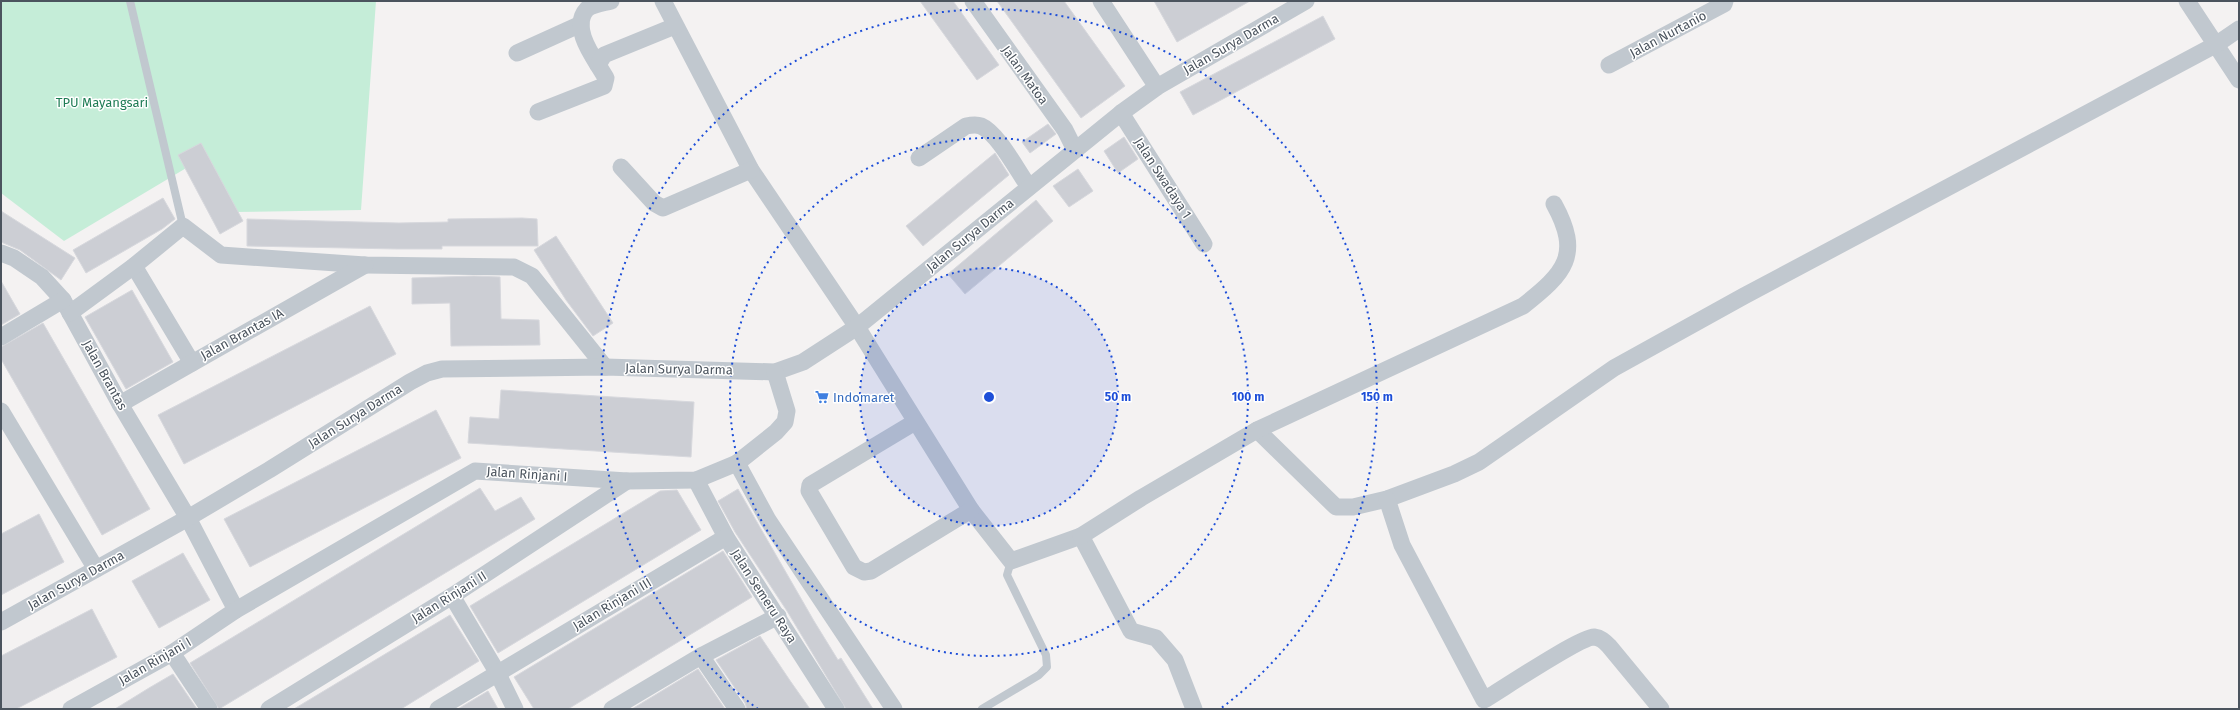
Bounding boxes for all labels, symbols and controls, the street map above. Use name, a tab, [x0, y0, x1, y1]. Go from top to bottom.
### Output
street label: Jalan Nurtanio	[1627, 7, 1709, 61]
street label: Jalan Surya Darma	[1181, 11, 1281, 77]
street label: Jalan Matoa	[999, 43, 1051, 107]
park label: TPU Mayangsari	[56, 95, 148, 110]
street label: Jalan Swadaya 1	[1131, 135, 1195, 221]
street label: Jalan Surya Darma	[923, 195, 1017, 275]
street label: Jalan Brantas IA	[198, 305, 286, 363]
street label: Jalan Brantas	[80, 337, 130, 413]
street label: Jalan Surya Darma	[625, 361, 733, 377]
street label: Jalan Surya Darma	[305, 381, 405, 451]
supermarket icon: Indomaret	[814, 389, 830, 405]
place label: Indomaret	[833, 390, 895, 405]
centre of rings	[982, 390, 996, 404]
text: 50 m	[1105, 390, 1131, 404]
text: 100 m	[1232, 390, 1264, 404]
text: 150 m	[1361, 390, 1393, 404]
street label: Jalan Rinjani I	[486, 464, 568, 484]
street label: Jalan Semeru Raya	[728, 546, 800, 646]
street label: Jalan Surya Darma	[25, 547, 127, 613]
street label: Jalan Rinjani II	[409, 568, 489, 626]
street label: Jalan Rinjani III	[570, 575, 654, 633]
street label: Jalan Rinjani I	[116, 634, 194, 688]

